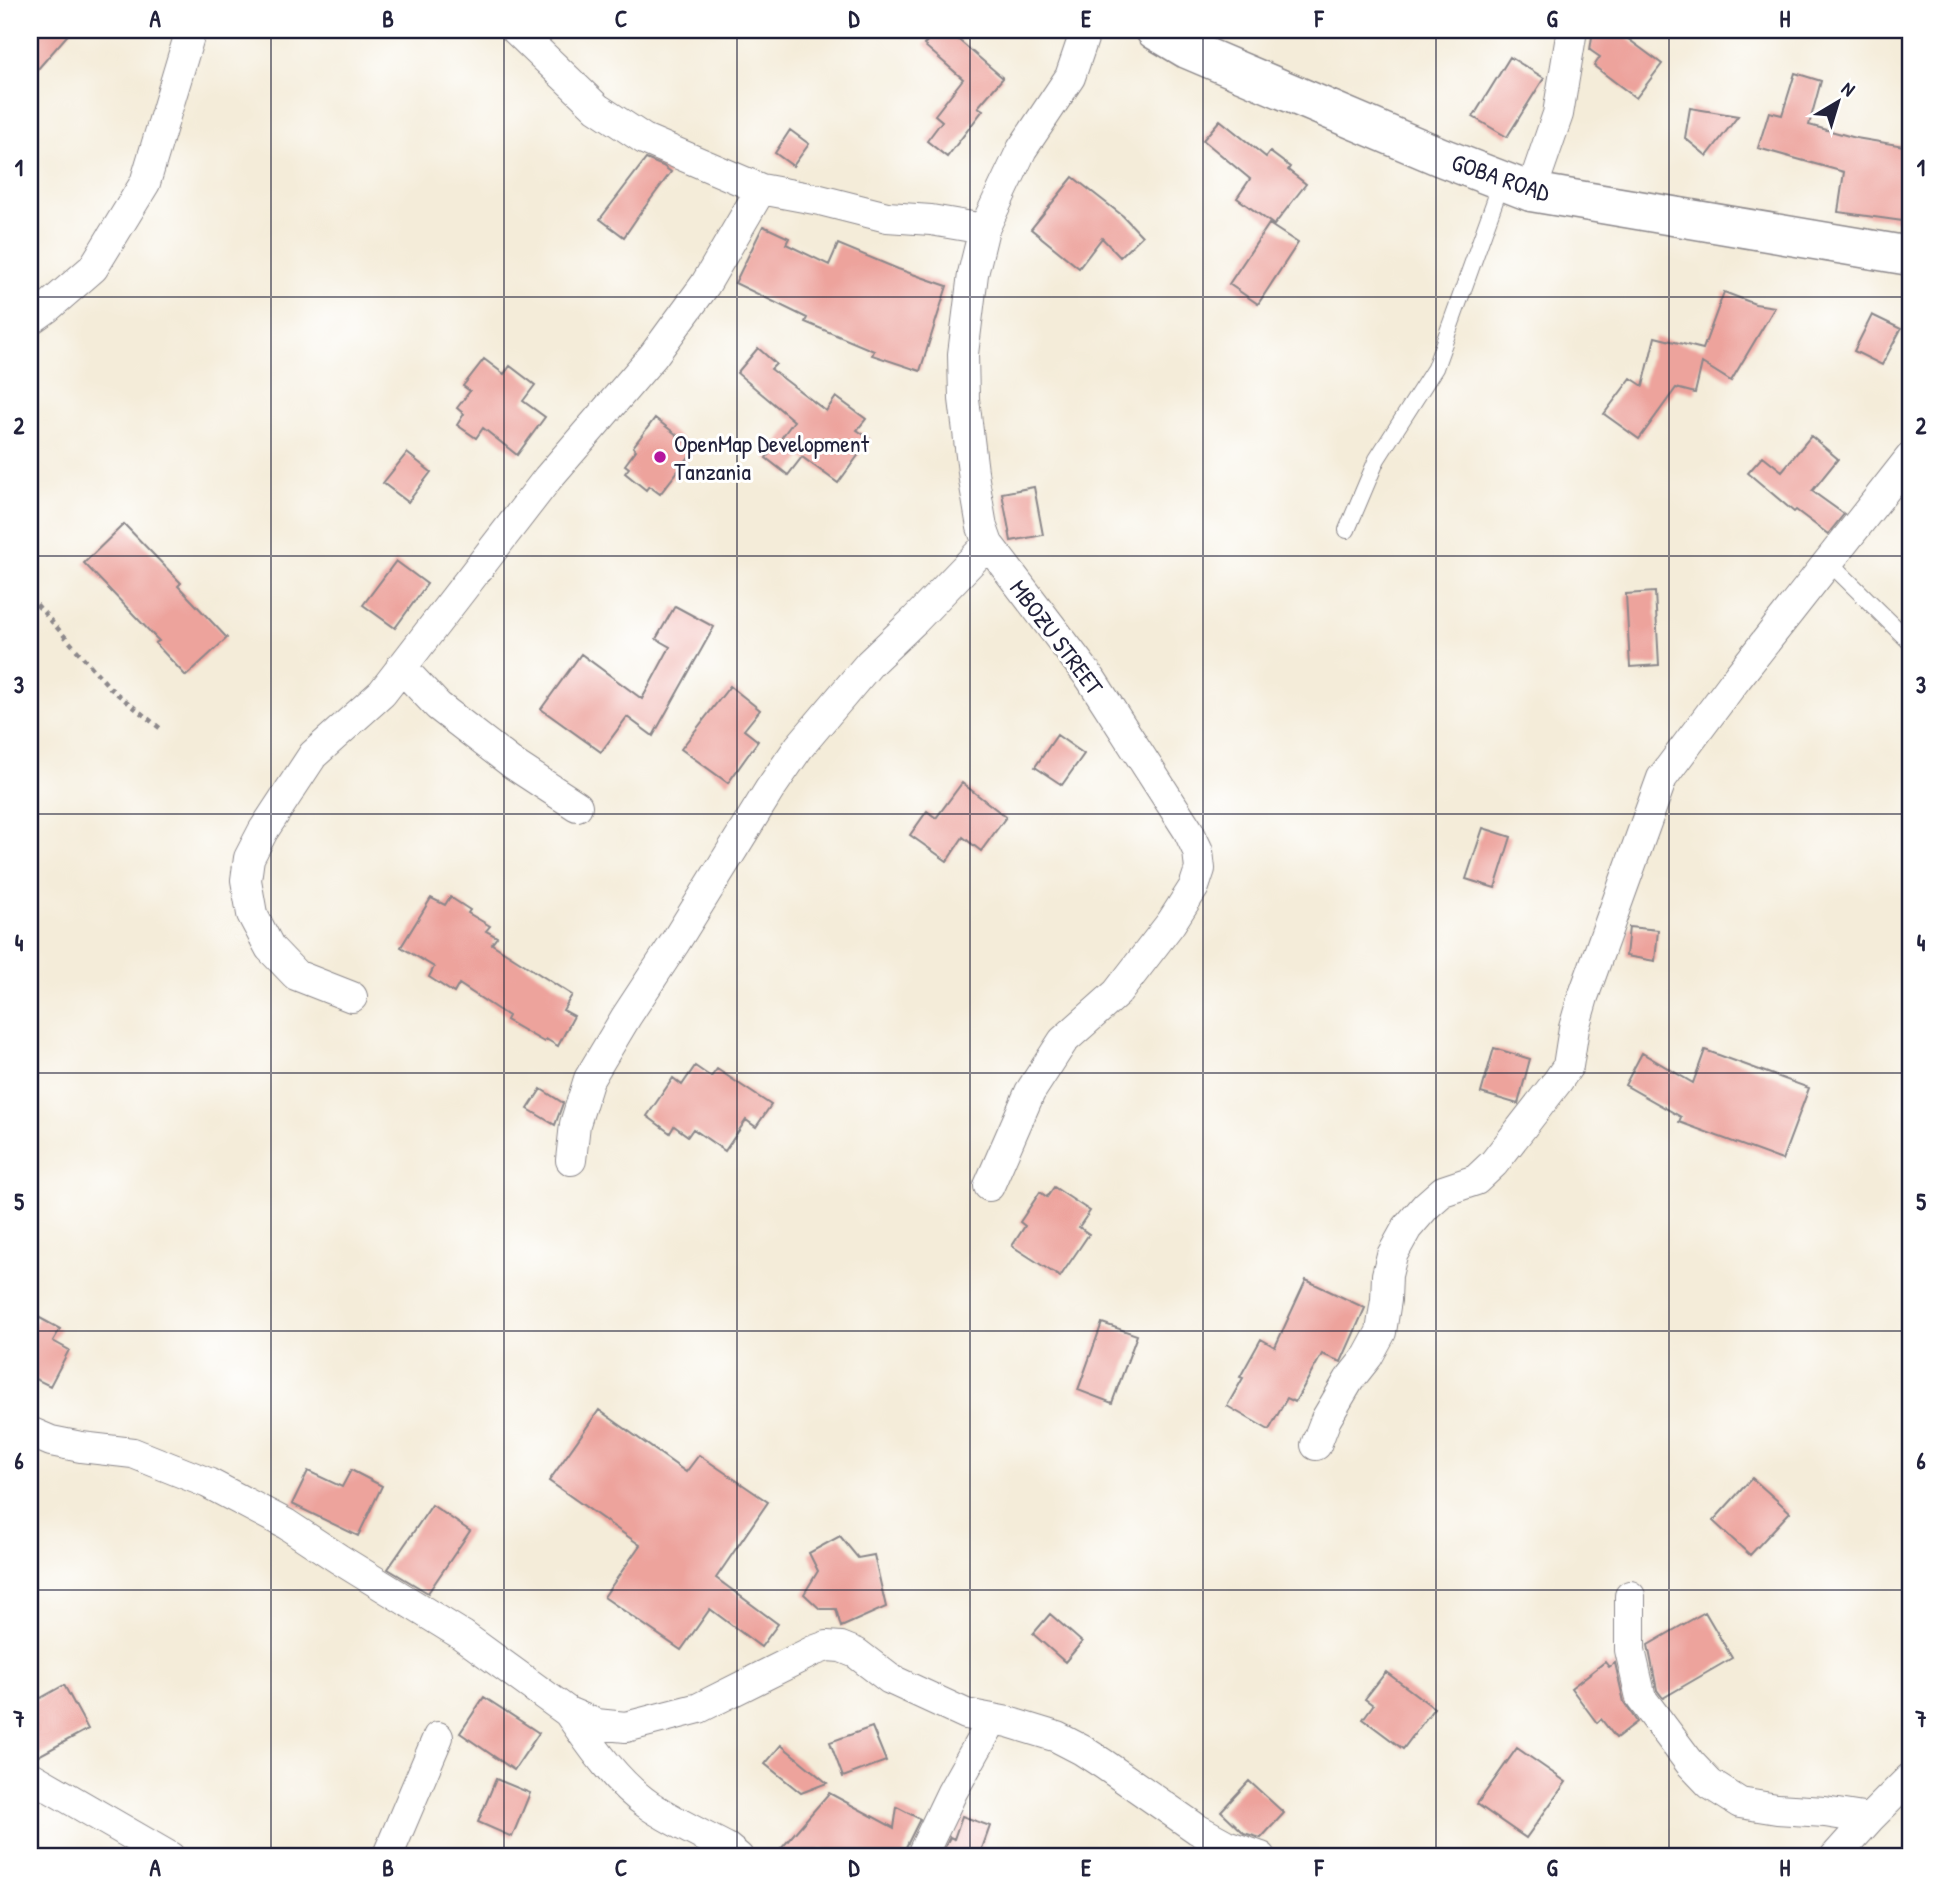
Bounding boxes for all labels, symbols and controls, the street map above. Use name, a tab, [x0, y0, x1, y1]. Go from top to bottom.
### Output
text: A	[149, 3, 161, 34]
text: B	[382, 3, 394, 34]
text: C	[615, 3, 627, 34]
text: D	[849, 3, 861, 34]
text: E	[1081, 3, 1092, 34]
text: F	[1314, 3, 1325, 34]
text: G	[1546, 3, 1558, 34]
text: H	[1780, 3, 1791, 34]
north arrow	[1804, 66, 1874, 136]
text: N	[1836, 75, 1860, 102]
street label: GOBA ROAD	[1448, 145, 1555, 209]
text: 1	[15, 152, 23, 183]
text: 1	[1917, 152, 1925, 183]
text: 2	[14, 410, 25, 441]
text: 2	[1916, 410, 1927, 441]
place label: OpenMap Development Tanzania	[674, 427, 870, 487]
marker: OpenMap Development Tanzania	[652, 449, 668, 465]
street label: MBOZU STREET	[1003, 573, 1111, 702]
text: 3	[14, 669, 24, 700]
text: 3	[1916, 669, 1926, 700]
text: 4	[15, 927, 24, 958]
text: 4	[1917, 927, 1926, 958]
text: 5	[14, 1186, 24, 1217]
text: 5	[1916, 1186, 1926, 1217]
text: 6	[14, 1445, 24, 1476]
text: 6	[1916, 1445, 1926, 1476]
text: 7	[12, 1703, 25, 1734]
text: 7	[1914, 1703, 1927, 1734]
text: A	[149, 1852, 161, 1883]
text: B	[382, 1852, 394, 1883]
text: C	[615, 1852, 627, 1883]
text: D	[849, 1852, 861, 1883]
text: E	[1081, 1852, 1092, 1883]
text: F	[1314, 1852, 1325, 1883]
text: G	[1546, 1852, 1558, 1883]
text: H	[1780, 1852, 1791, 1883]

